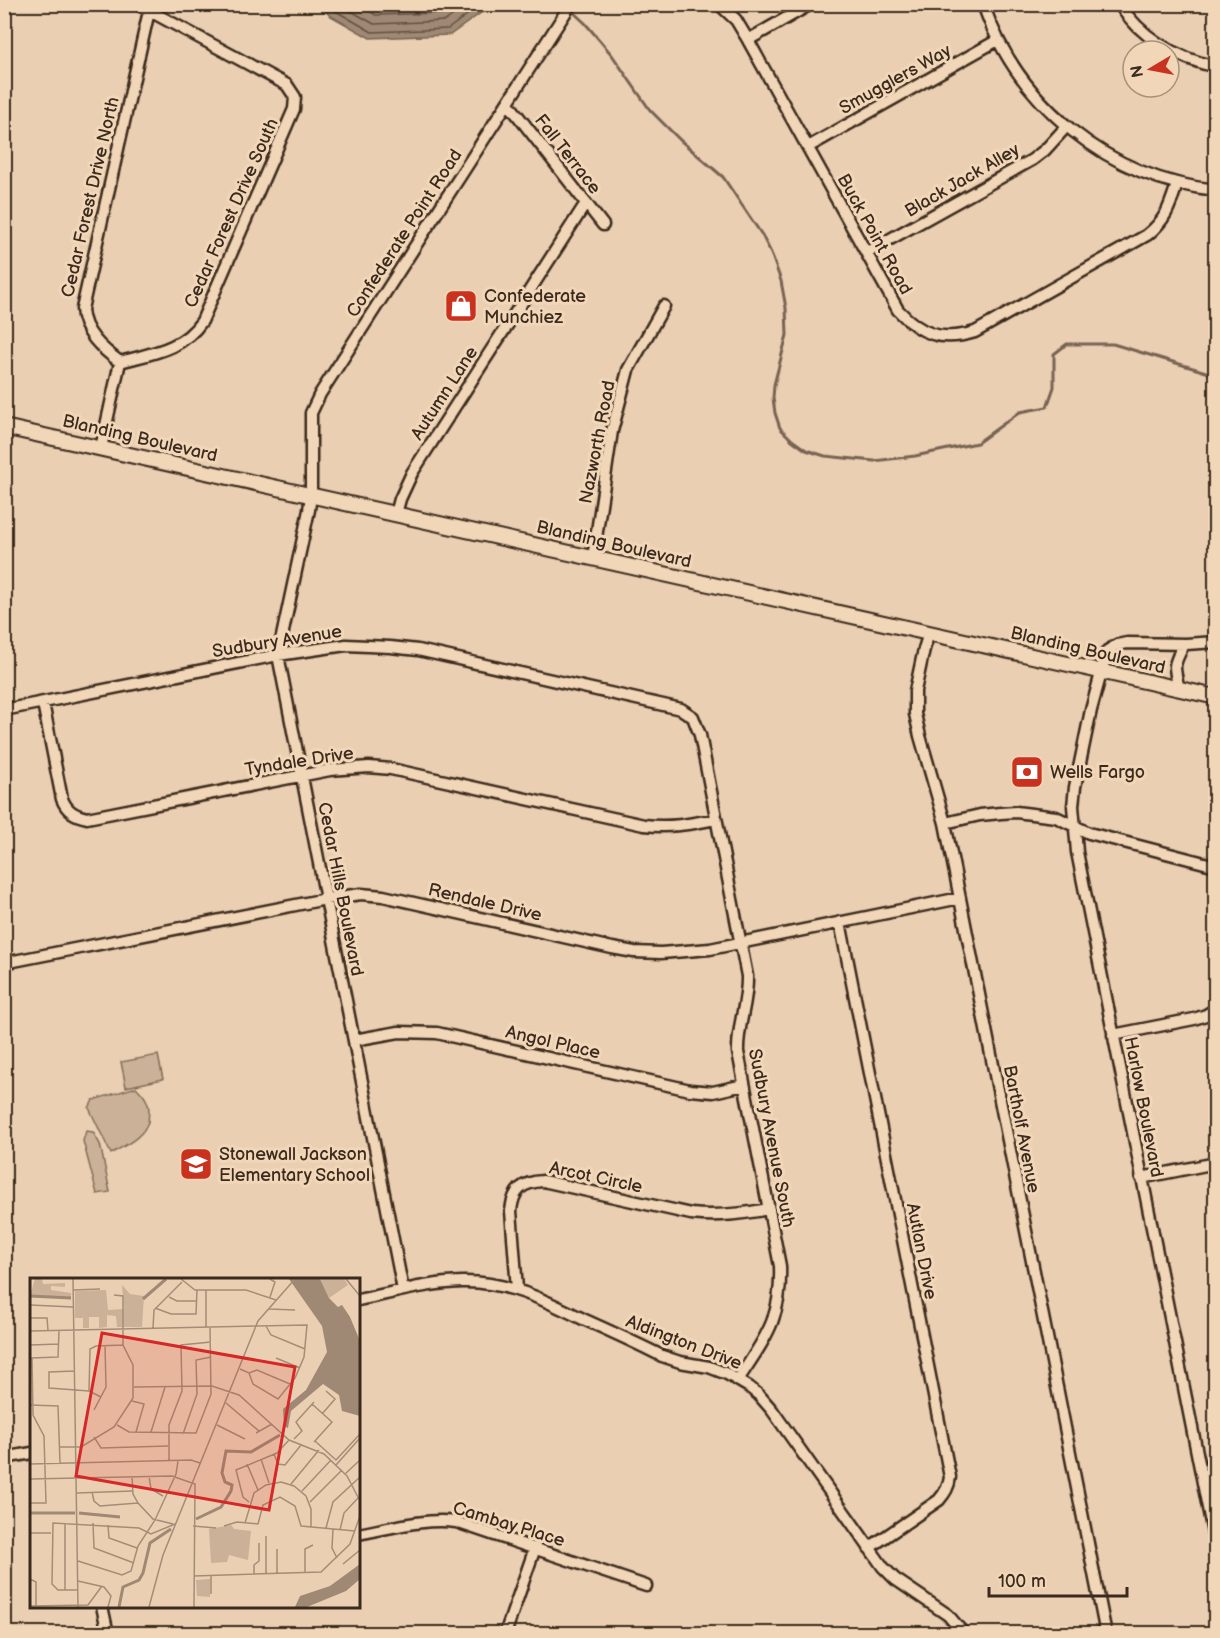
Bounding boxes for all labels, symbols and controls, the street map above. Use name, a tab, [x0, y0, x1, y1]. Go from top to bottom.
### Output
north arrow	[1121, 39, 1181, 99]
street label: Smugglers Way	[836, 40, 955, 119]
text: N	[1127, 64, 1148, 79]
street label: Cedar Forest Drive North	[57, 95, 124, 299]
street label: Fall Terrace	[530, 110, 605, 199]
street label: Cedar Forest Drive South	[180, 115, 283, 311]
street label: Black Jack Alley	[901, 139, 1024, 222]
street label: Confederate Point Road	[342, 145, 467, 321]
street label: Buck Point Road	[833, 170, 916, 298]
place label: Confederate Munchiez	[484, 286, 586, 328]
shop icon: Confederate Munchiez	[443, 288, 479, 324]
street label: Autumn Lane	[406, 342, 483, 444]
street label: Nazworth Road	[575, 379, 620, 505]
street label: Blanding Boulevard	[60, 410, 219, 467]
street label: Blanding Boulevard	[534, 516, 693, 573]
street label: Sudbury Avenue	[211, 621, 344, 662]
street label: Blanding Boulevard	[1008, 622, 1167, 679]
street label: Tyndale Drive	[243, 742, 355, 780]
bank icon: Wells Fargo	[1009, 754, 1045, 790]
place label: Wells Fargo	[1050, 762, 1145, 783]
street label: Cedar Hills Boulevard	[313, 800, 368, 978]
street label: Rendale Drive	[426, 879, 544, 926]
street label: Angol Place	[504, 1021, 602, 1064]
street label: Harlow Boulevard	[1120, 1035, 1167, 1179]
street label: Sudbury Avenue South	[744, 1047, 799, 1229]
street label: Bartholf Avenue	[999, 1063, 1044, 1195]
place label: Stonewall Jackson Elementary School	[219, 1144, 370, 1186]
school or university icon: Stonewall Jackson Elementary School	[178, 1146, 214, 1182]
street label: Arcot Circle	[548, 1157, 645, 1198]
street label: Autlan Drive	[902, 1201, 941, 1301]
inset map	[30, 1278, 360, 1608]
street label: Aldington Drive	[623, 1311, 745, 1374]
street label: Cambay Place	[450, 1498, 568, 1552]
scale bar	[989, 1560, 1127, 1598]
text: 100 m	[998, 1571, 1046, 1592]

